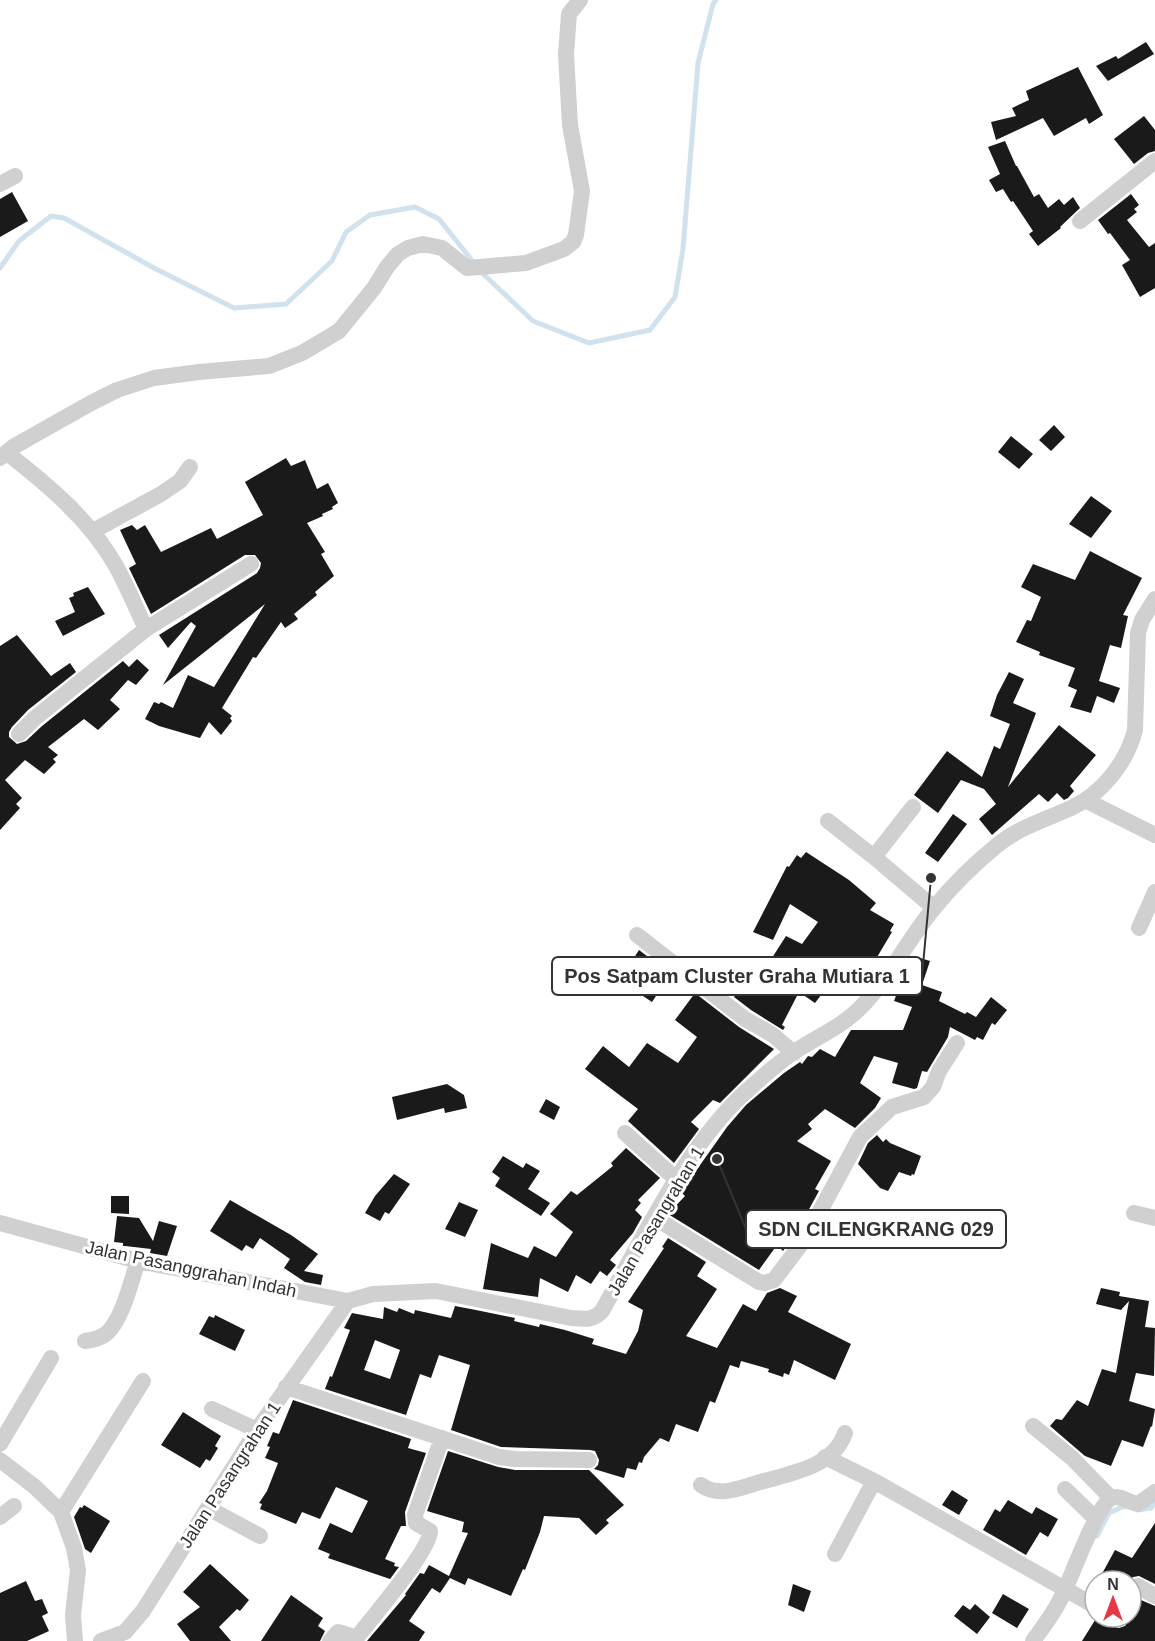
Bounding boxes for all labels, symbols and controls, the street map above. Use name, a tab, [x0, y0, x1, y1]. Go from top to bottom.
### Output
callout: Pos Satpam Cluster Graha Mutiara 1	[552, 957, 922, 995]
text: Pos Satpam Cluster Graha Mutiara 1	[564, 965, 910, 987]
street label: Jalan Pasangrahan 1	[604, 1143, 708, 1299]
callout: SDN CILENGKRANG 029	[746, 1210, 1006, 1248]
text: SDN CILENGKRANG 029	[758, 1218, 994, 1240]
street label: Jalan Pasanggrahan Indah	[84, 1237, 298, 1301]
street label: Jalan Pasangrahan 1	[175, 1398, 285, 1552]
north arrow	[1083, 1569, 1143, 1629]
text: N	[1107, 1576, 1119, 1593]

